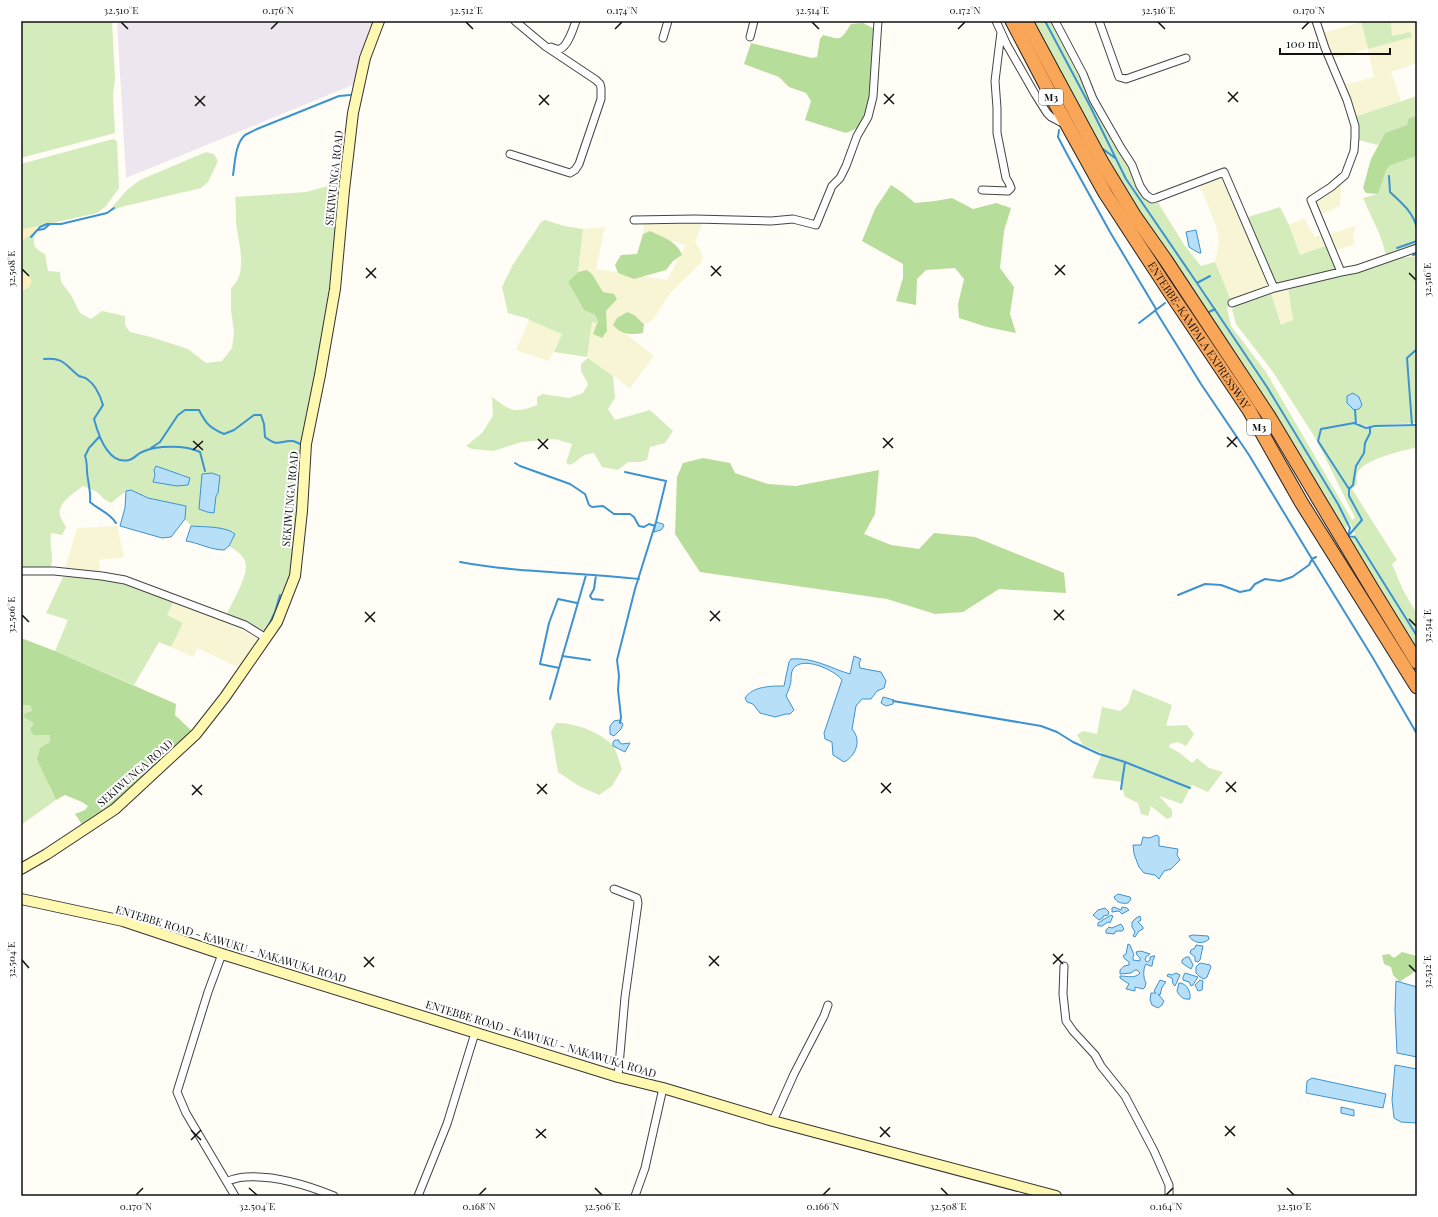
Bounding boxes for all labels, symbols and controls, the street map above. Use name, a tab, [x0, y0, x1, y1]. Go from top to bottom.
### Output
text: 32.510°E	[104, 3, 138, 17]
text: 0.176°N	[262, 3, 294, 17]
text: 32.512°E	[449, 3, 483, 17]
text: 0.174°N	[607, 3, 638, 17]
text: 32.514°E	[795, 3, 829, 17]
text: 0.172°N	[949, 3, 981, 17]
text: 32.516°E	[1141, 3, 1175, 17]
text: 0.170°N	[1293, 3, 1325, 17]
scale bar	[1280, 30, 1390, 56]
text: 100 m	[1286, 35, 1319, 51]
road number: M3	[1039, 89, 1063, 105]
street label: SEKIWUNGA ROAD	[321, 129, 346, 226]
text: 32.508°E	[4, 251, 18, 287]
street label: ENTEBBE-KAMPALA EXPRESSWAY	[1145, 258, 1254, 412]
text: 32.516°E	[1420, 263, 1434, 297]
road number: M3	[1247, 419, 1271, 435]
street label: SEKIWUNGA ROAD	[278, 450, 301, 547]
text: 32.506°E	[4, 597, 18, 633]
text: 32.514°E	[1420, 609, 1434, 643]
street label: SEKIWUNGA ROAD	[94, 735, 176, 810]
street label: ENTEBBE ROAD - KAWUKU - NAKAWUKA ROAD	[114, 901, 348, 986]
text: 32.504°E	[4, 942, 18, 978]
text: 32.512°E	[1420, 955, 1434, 989]
street label: ENTEBBE ROAD - KAWUKU - NAKAWUKA ROAD	[424, 996, 658, 1081]
text: 0.170°N	[120, 1199, 152, 1213]
text: 32.504°E	[239, 1199, 275, 1213]
text: 0.168°N	[463, 1199, 495, 1213]
text: 32.506°E	[584, 1199, 620, 1213]
text: 0.166°N	[807, 1199, 839, 1213]
text: 32.508°E	[930, 1199, 966, 1213]
text: 0.164°N	[1150, 1199, 1182, 1213]
text: 32.510°E	[1277, 1199, 1311, 1213]

